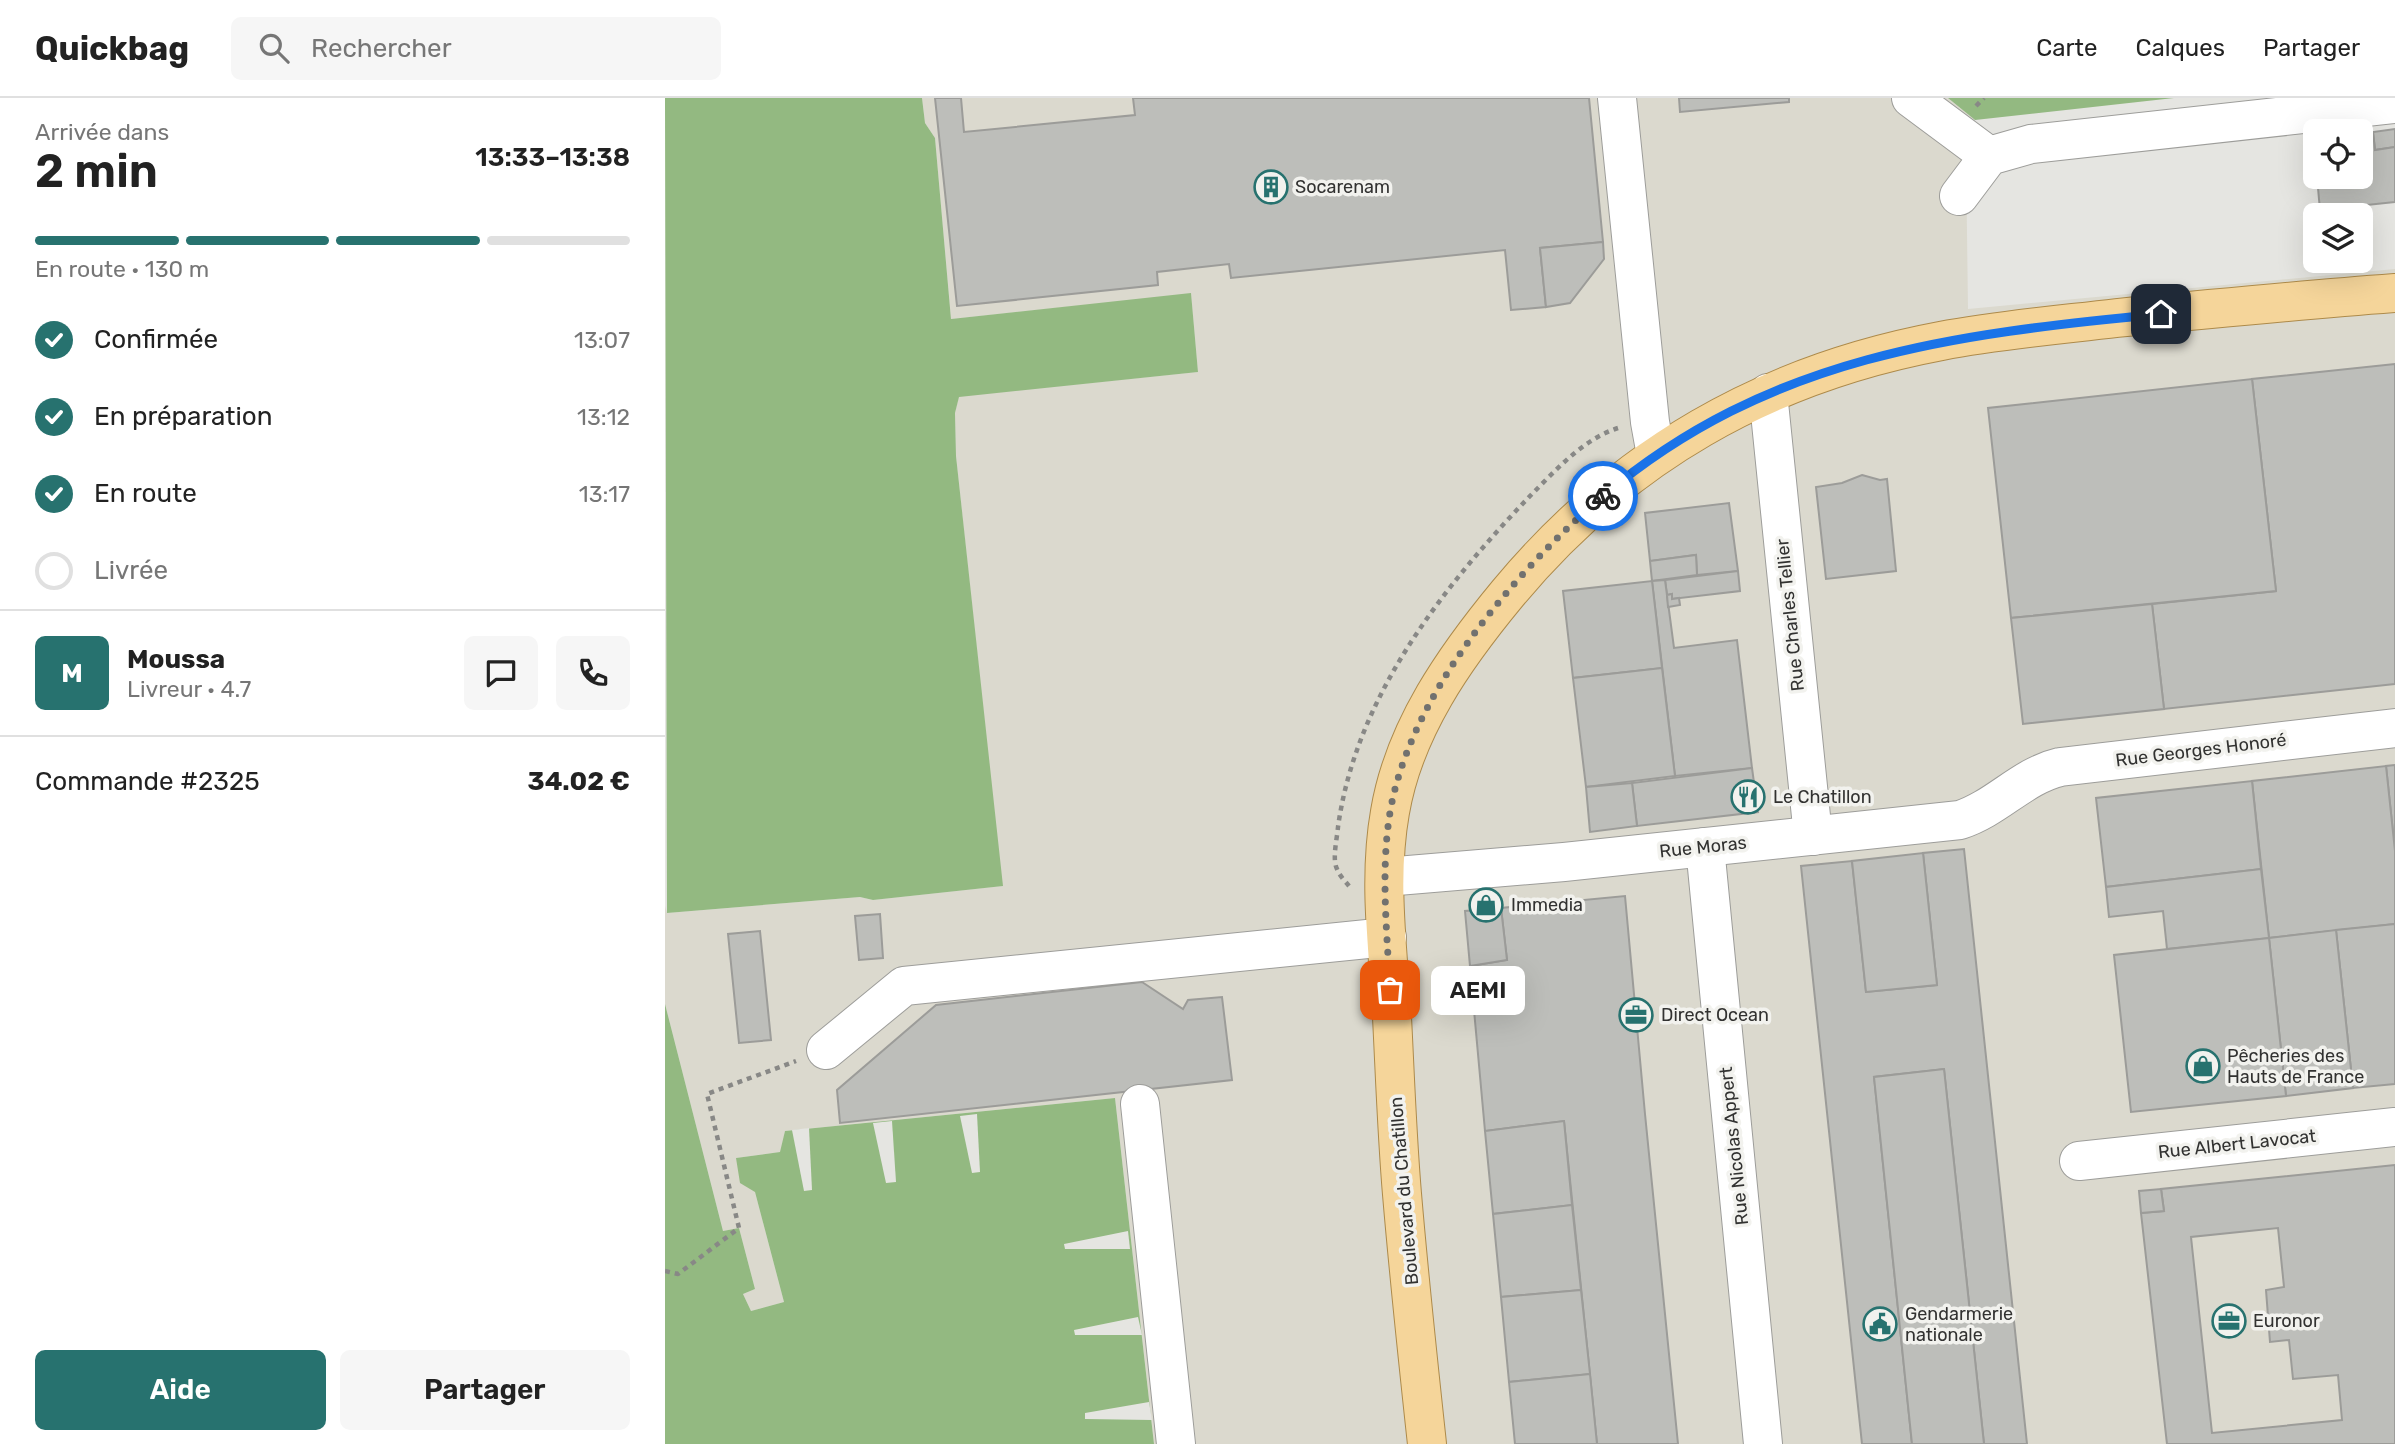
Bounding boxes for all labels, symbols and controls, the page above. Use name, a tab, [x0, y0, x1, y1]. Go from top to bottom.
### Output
search box	[231, 17, 721, 80]
text: Quickbag	[35, 29, 189, 68]
icon: search	[255, 29, 293, 67]
text: Rechercher	[311, 33, 452, 64]
text: Carte	[2036, 34, 2097, 62]
text: Calques	[2135, 34, 2225, 62]
text: Partager	[2263, 34, 2360, 62]
text: Arrivée dans	[35, 118, 169, 146]
map controls	[2303, 119, 2373, 273]
button: locate	[2303, 119, 2373, 189]
text: 13:33–13:38	[475, 142, 630, 173]
text: 2 min	[35, 144, 158, 199]
building icon: Socarenam	[1252, 168, 1290, 206]
place label: Socarenam	[1295, 176, 1390, 198]
button: layers	[2303, 203, 2373, 273]
text: En route · 130 m	[35, 255, 209, 283]
pin	[2131, 284, 2191, 344]
icon: home	[2142, 295, 2180, 333]
icon: check	[35, 321, 73, 359]
text: Confirmée	[94, 324, 218, 355]
text: 13:07	[574, 326, 630, 354]
icon: check	[35, 398, 73, 436]
text: En préparation	[94, 401, 272, 432]
text: 13:12	[577, 403, 630, 431]
courier	[1568, 461, 1638, 531]
icon: check	[35, 475, 73, 513]
icon: bike	[1584, 477, 1622, 515]
text: En route	[94, 478, 197, 509]
text: 13:17	[579, 480, 630, 508]
street label: Rue Charles Tellier	[1771, 538, 1809, 692]
text: Livrée	[94, 555, 168, 586]
button: chat	[464, 636, 538, 710]
button: phone	[556, 636, 630, 710]
text: Moussa	[127, 644, 225, 675]
text: M	[61, 658, 83, 689]
text: Livreur · 4.7	[127, 675, 251, 703]
street label: Rue Georges Honoré	[2114, 729, 2288, 771]
text: Commande #2325	[35, 766, 260, 797]
text: 34.02 €	[528, 766, 630, 797]
restaurant icon: Le Chatillon	[1729, 778, 1767, 816]
place label: Le Chatillon	[1773, 786, 1872, 808]
street label: Rue Moras	[1658, 831, 1748, 863]
shop icon: Immedia	[1467, 886, 1505, 924]
place label: Immedia	[1511, 894, 1583, 916]
pin	[1360, 960, 1420, 1020]
callout: AEMI	[1432, 966, 1527, 1015]
icon: bag	[1371, 971, 1409, 1009]
text: AEMI	[1450, 976, 1506, 1004]
office icon: Direct Ocean	[1617, 996, 1655, 1034]
place label: Direct Ocean	[1661, 1004, 1769, 1026]
place label: Pêcheries des Hauts de France	[2227, 1045, 2364, 1088]
shop icon: Pêcheries des Hauts de France	[2184, 1047, 2222, 1085]
street label: Rue Nicolas Appert	[1715, 1066, 1753, 1226]
street label: Boulevard du Chatillon	[1385, 1096, 1423, 1286]
street label: Rue Albert Lavocat	[2157, 1125, 2317, 1163]
office icon: Euronor	[2210, 1302, 2248, 1340]
place label: Gendarmerie nationale	[1905, 1303, 2013, 1346]
public building icon: Gendarmerie nationale	[1861, 1305, 1899, 1343]
place label: Euronor	[2253, 1310, 2320, 1332]
button: Aide	[35, 1350, 326, 1430]
button: Partager	[340, 1350, 630, 1430]

